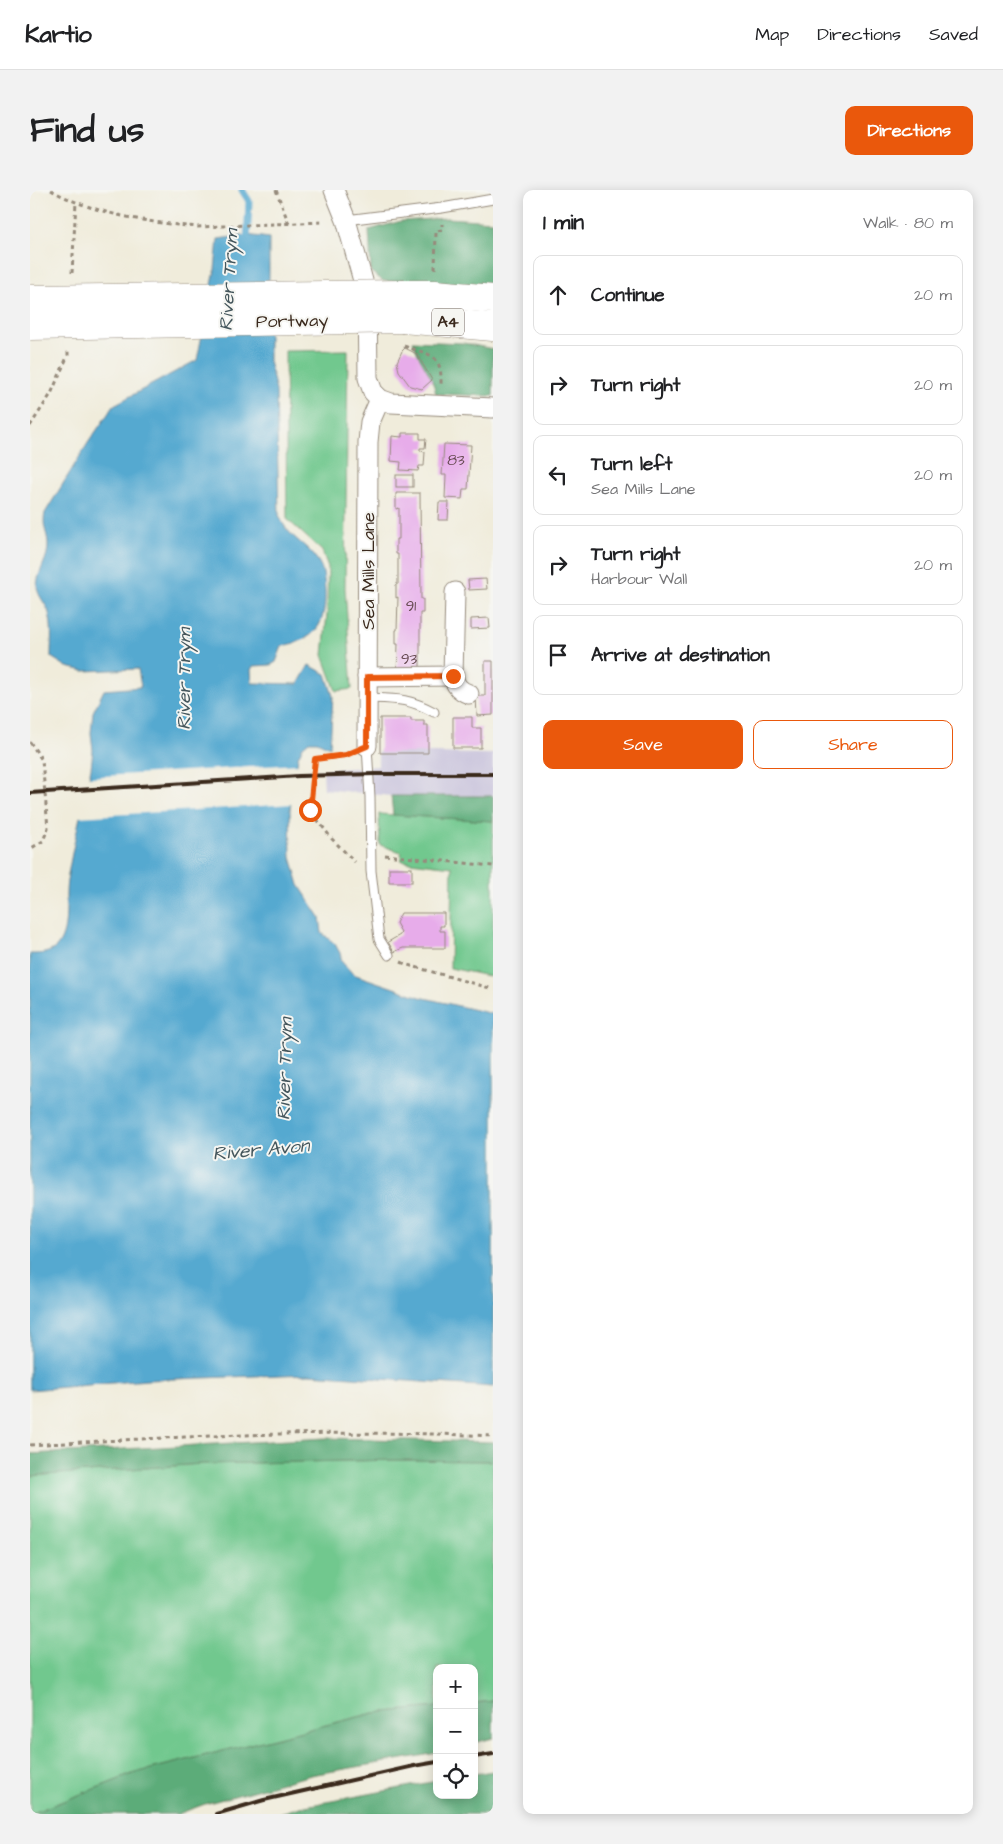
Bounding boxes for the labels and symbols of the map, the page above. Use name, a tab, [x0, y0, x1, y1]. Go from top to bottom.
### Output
water label: River Trym	[213, 226, 245, 332]
street label: Portway	[256, 308, 329, 335]
road number: A4	[432, 308, 464, 336]
house number: 83	[447, 450, 465, 471]
street label: Sea Mills Lane	[356, 512, 381, 630]
house number: 91	[406, 596, 416, 617]
water label: River Trym	[171, 626, 198, 730]
house number: 93	[401, 649, 417, 670]
route end	[442, 665, 465, 688]
route start	[299, 799, 322, 822]
water label: River Trym	[271, 1015, 299, 1120]
water label: River Avon	[212, 1132, 312, 1168]

